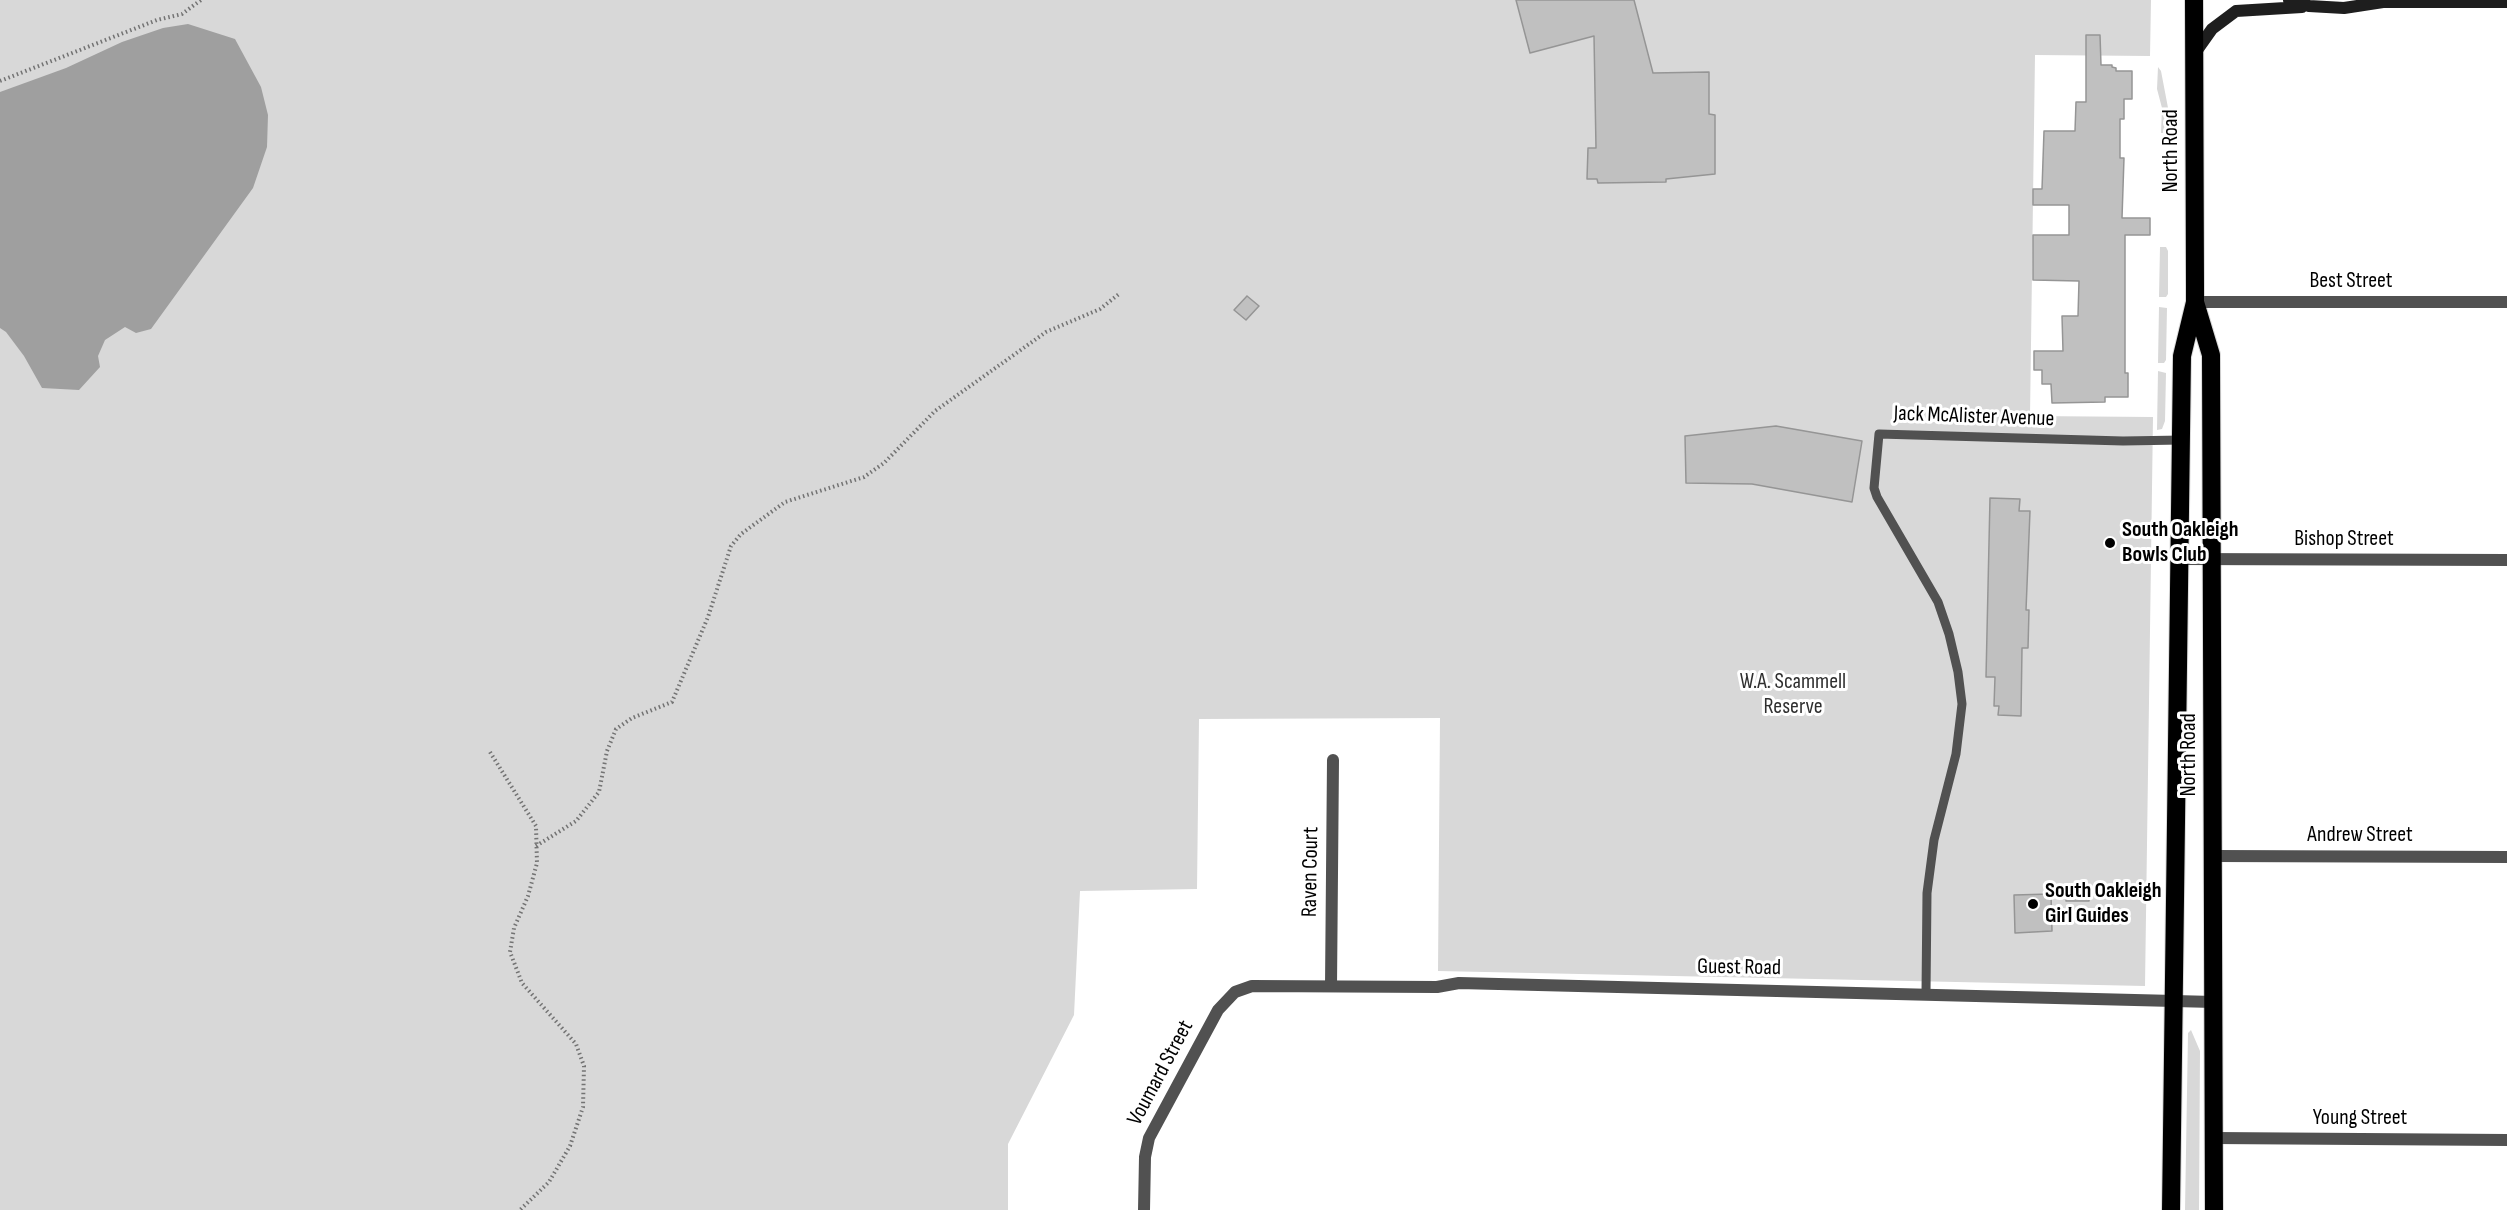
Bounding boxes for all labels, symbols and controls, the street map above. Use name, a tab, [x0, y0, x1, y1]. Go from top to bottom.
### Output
street label: North Road	[2158, 109, 2184, 193]
street label: Best Street	[2309, 268, 2393, 294]
street label: Jack McAlister Avenue	[1893, 401, 2055, 433]
place label: South Oakleigh Bowls Club	[2122, 517, 2239, 568]
street label: Bishop Street	[2294, 526, 2394, 552]
marker: South Oakleigh Bowls Club	[2103, 536, 2117, 550]
park label: W.A. Scammell Reserve	[1740, 669, 1846, 720]
street label: North Road	[2176, 713, 2202, 797]
street label: Andrew Street	[2307, 822, 2413, 848]
street label: Raven Court	[1297, 827, 1325, 917]
place label: South Oakleigh Girl Guides	[2045, 878, 2162, 930]
marker: South Oakleigh Girl Guides	[2026, 897, 2040, 911]
street label: Guest Road	[1697, 954, 1781, 982]
street label: Voumard Street	[1122, 1016, 1200, 1130]
street label: Young Street	[2313, 1105, 2407, 1131]

